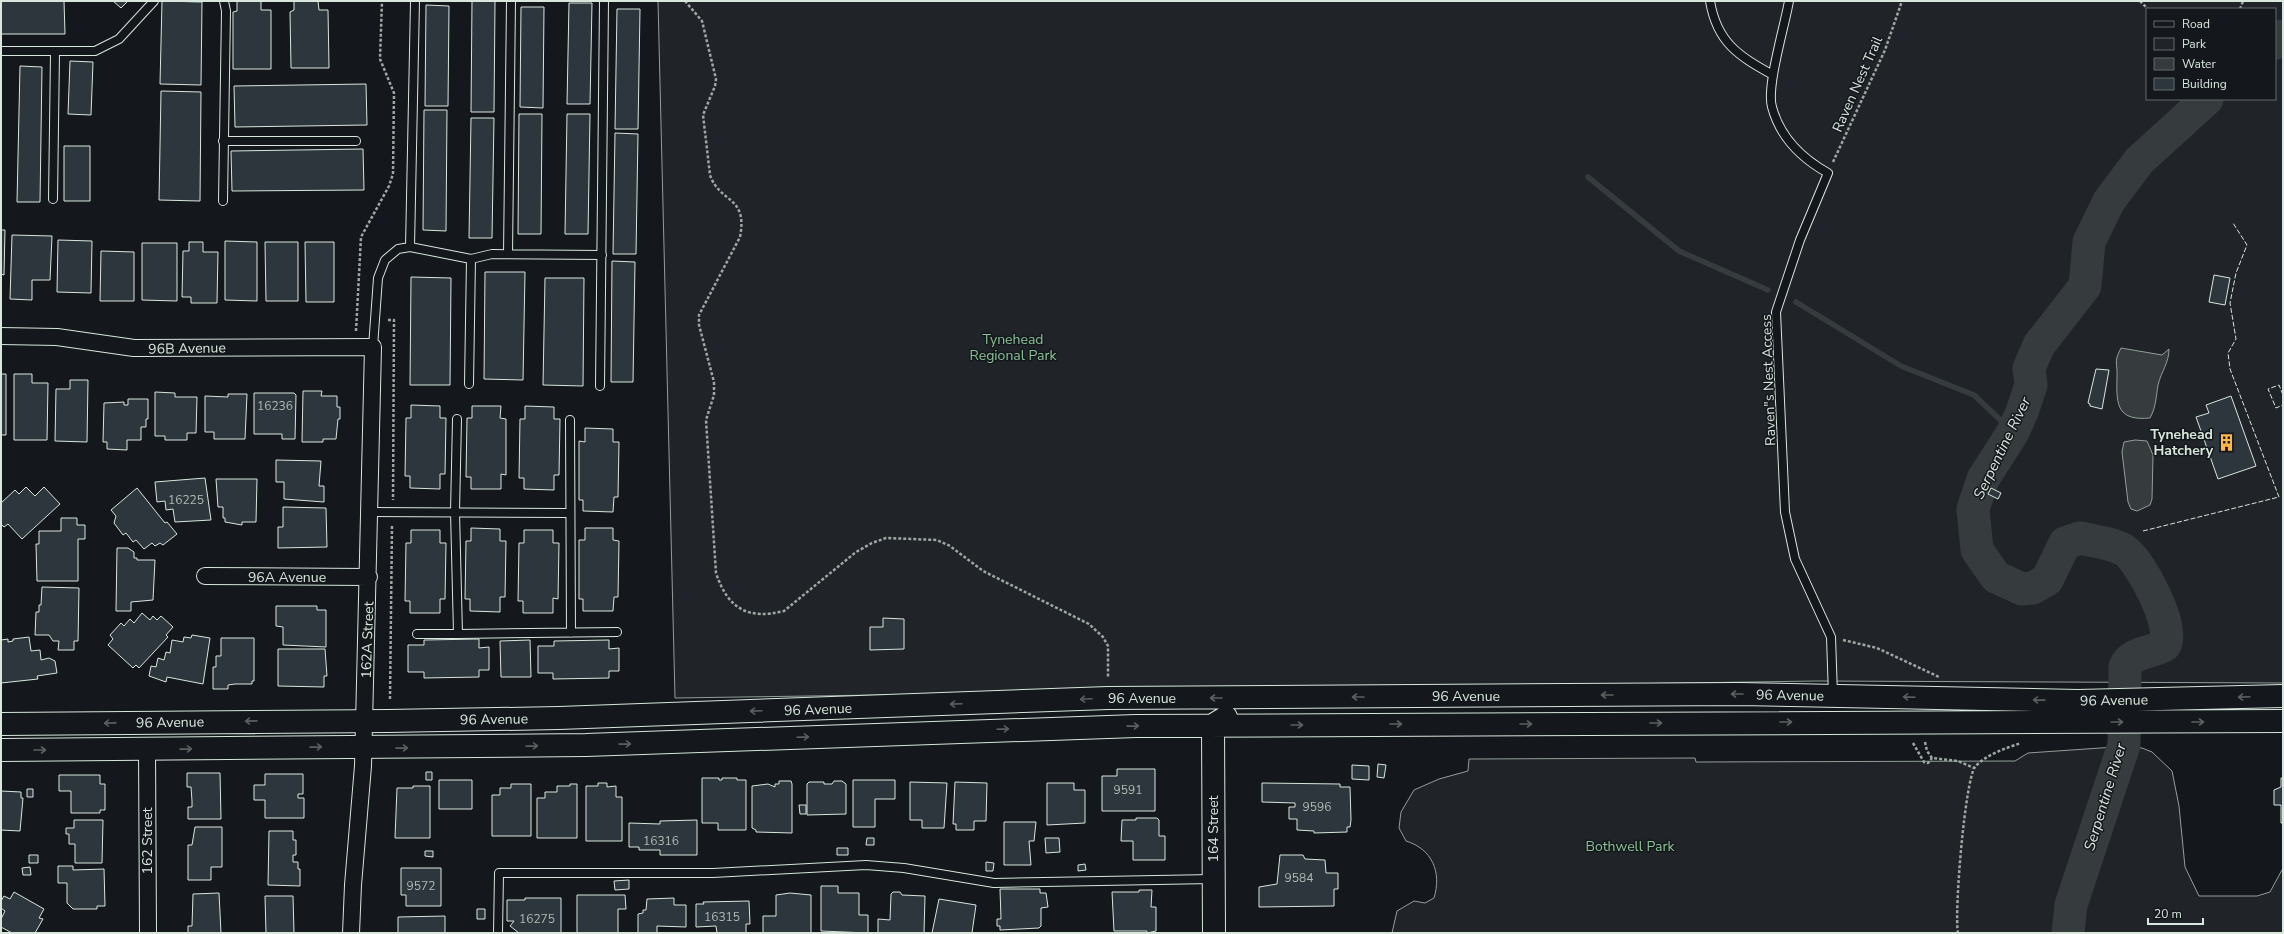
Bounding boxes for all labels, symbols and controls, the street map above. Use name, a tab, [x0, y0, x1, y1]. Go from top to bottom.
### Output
legend	[2146, 8, 2276, 100]
text: Road	[2182, 16, 2210, 32]
street label: Raven Nest Trail	[1828, 33, 1887, 135]
text: Park	[2182, 36, 2207, 52]
text: Water	[2182, 56, 2216, 72]
text: Building	[2182, 76, 2227, 92]
street label: Raven"s Nest Access	[1757, 314, 1780, 446]
park label: Tynehead Regional Park	[970, 330, 1057, 365]
street label: 96B Avenue	[148, 338, 226, 359]
water label: Serpentine River	[1969, 393, 2036, 502]
house number: 16236	[257, 398, 293, 414]
place label: Tynehead Hatchery	[2150, 425, 2214, 460]
building icon: Tynehead Hatchery	[2216, 432, 2236, 452]
house number: 16225	[168, 492, 204, 508]
street label: 96A Avenue	[248, 568, 326, 587]
street label: 162A Street	[357, 601, 378, 679]
street label: 96 Avenue	[1756, 685, 1824, 706]
street label: 96 Avenue	[1432, 687, 1500, 706]
street label: 96 Avenue	[1108, 689, 1176, 708]
one-way arrow	[1731, 690, 1744, 698]
street label: 96 Avenue	[2080, 690, 2148, 711]
one-way arrow	[1601, 691, 1614, 699]
one-way arrow	[1352, 693, 1365, 701]
one-way arrow	[2238, 693, 2251, 701]
one-way arrow	[1210, 694, 1223, 702]
one-way arrow	[1903, 694, 1916, 701]
one-way arrow	[1080, 696, 1093, 703]
one-way arrow	[2033, 696, 2046, 704]
street label: 96 Avenue	[784, 699, 852, 720]
one-way arrow	[950, 700, 963, 708]
one-way arrow	[750, 707, 763, 715]
street label: 96 Avenue	[460, 709, 528, 730]
street label: 96 Avenue	[136, 712, 204, 733]
one-way arrow	[245, 717, 258, 725]
one-way arrow	[1779, 718, 1792, 726]
one-way arrow	[2110, 718, 2123, 726]
one-way arrow	[2191, 718, 2204, 726]
one-way arrow	[104, 719, 117, 727]
one-way arrow	[1649, 719, 1662, 727]
one-way arrow	[1389, 720, 1402, 728]
one-way arrow	[1519, 720, 1532, 728]
one-way arrow	[1290, 721, 1303, 729]
one-way arrow	[1126, 722, 1139, 730]
one-way arrow	[996, 726, 1009, 733]
one-way arrow	[796, 734, 809, 741]
water label: Serpentine River	[2079, 740, 2131, 853]
one-way arrow	[618, 741, 631, 748]
one-way arrow	[525, 742, 538, 750]
one-way arrow	[309, 743, 322, 751]
one-way arrow	[395, 744, 408, 751]
one-way arrow	[179, 745, 192, 753]
one-way arrow	[33, 746, 46, 754]
house number: 9591	[1114, 782, 1142, 798]
street label: 164 Street	[1204, 795, 1223, 863]
house number: 9596	[1303, 799, 1331, 815]
street label: 162 Street	[138, 807, 157, 875]
house number: 16316	[643, 833, 679, 849]
park label: Bothwell Park	[1586, 837, 1675, 856]
house number: 9584	[1285, 870, 1313, 886]
house number: 9572	[407, 878, 435, 894]
scale bar	[2148, 900, 2203, 926]
text: 20 m	[2154, 906, 2182, 922]
house number: 16315	[704, 909, 740, 925]
house number: 16275	[519, 911, 555, 927]

